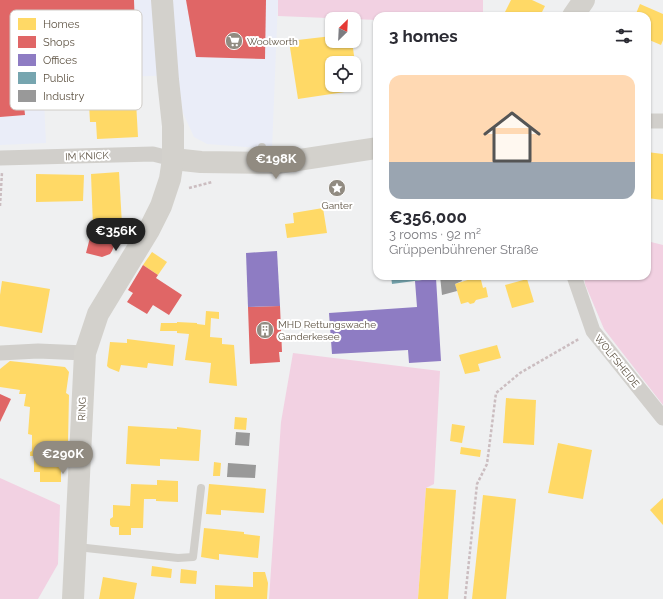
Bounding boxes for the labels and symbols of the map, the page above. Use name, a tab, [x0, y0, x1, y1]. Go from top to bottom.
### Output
legend	[10, 10, 142, 110]
north arrow	[325, 12, 361, 48]
text: Homes	[43, 18, 79, 31]
supermarket icon: Woolworth	[224, 31, 244, 51]
text: Shops	[43, 36, 75, 49]
place label: Woolworth	[247, 36, 298, 47]
text: Offices	[43, 54, 77, 67]
text: Public	[43, 72, 75, 85]
text: Industry	[43, 90, 84, 103]
pin: €198K	[248, 146, 304, 180]
street label: IM KNICK	[65, 150, 110, 162]
place icon: Ganter	[327, 178, 347, 198]
place label: Ganter	[321, 200, 353, 211]
pin: €356K	[88, 218, 144, 252]
place label: MHD Rettungswache Ganderkesee	[278, 319, 376, 342]
building icon: MHD Rettungswache Ganderkesee	[255, 320, 275, 340]
street label: WOLFSHEIDE	[592, 332, 642, 390]
street label: RING	[76, 397, 88, 421]
pin: €290K	[35, 441, 91, 475]

